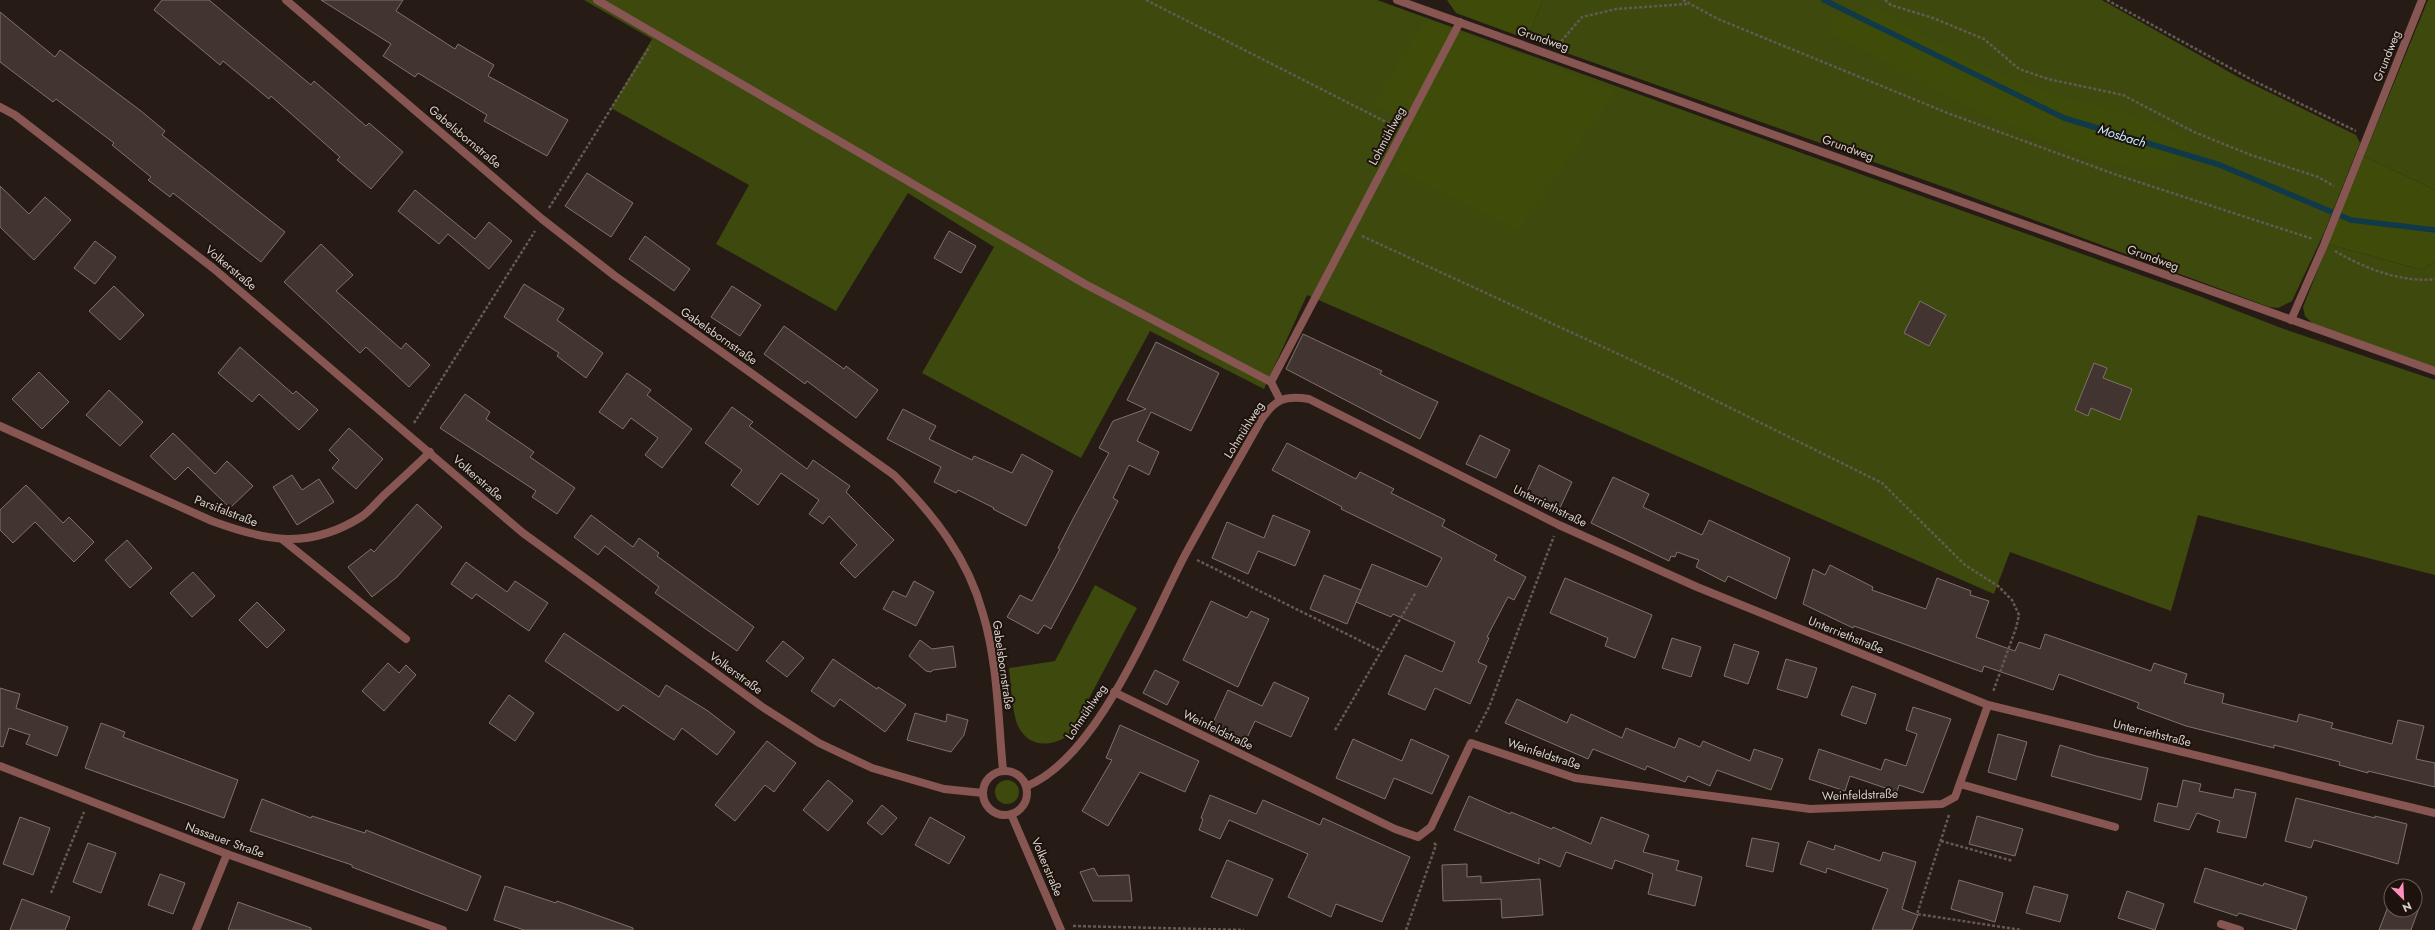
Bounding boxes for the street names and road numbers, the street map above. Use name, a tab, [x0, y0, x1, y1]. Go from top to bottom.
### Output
street label: Grundweg	[1515, 22, 1571, 56]
street label: Grundweg	[2369, 28, 2405, 84]
street label: Gabelsbornstraße	[425, 101, 505, 173]
street label: Lohmühlweg	[1364, 104, 1410, 168]
street label: Grundweg	[1820, 130, 1876, 166]
street label: Grundweg	[2125, 240, 2181, 276]
street label: Volkerstraße	[201, 241, 261, 295]
street label: Gabelsbornstraße	[677, 303, 761, 369]
street label: Lohmühlweg	[1219, 398, 1269, 462]
street label: Volkerstraße	[449, 451, 507, 505]
street label: Unterriethstraße	[1510, 480, 1590, 532]
street label: Parsifalstraße	[192, 491, 260, 531]
street label: Unterriethstraße	[1805, 612, 1887, 658]
street label: Gabelsbornstraße	[988, 619, 1018, 711]
street label: Volkerstraße	[706, 647, 766, 699]
street label: Lohmühlweg	[1061, 680, 1111, 744]
street label: Weinfeldstraße	[1180, 705, 1256, 755]
street label: Unterriethstraße	[2111, 715, 2193, 751]
street label: Weinfeldstraße	[1505, 734, 1583, 774]
street label: Weinfeldstraße	[1822, 785, 1898, 805]
street label: Nassauer Straße	[183, 817, 267, 863]
street label: Volkerstraße	[1027, 835, 1067, 899]

